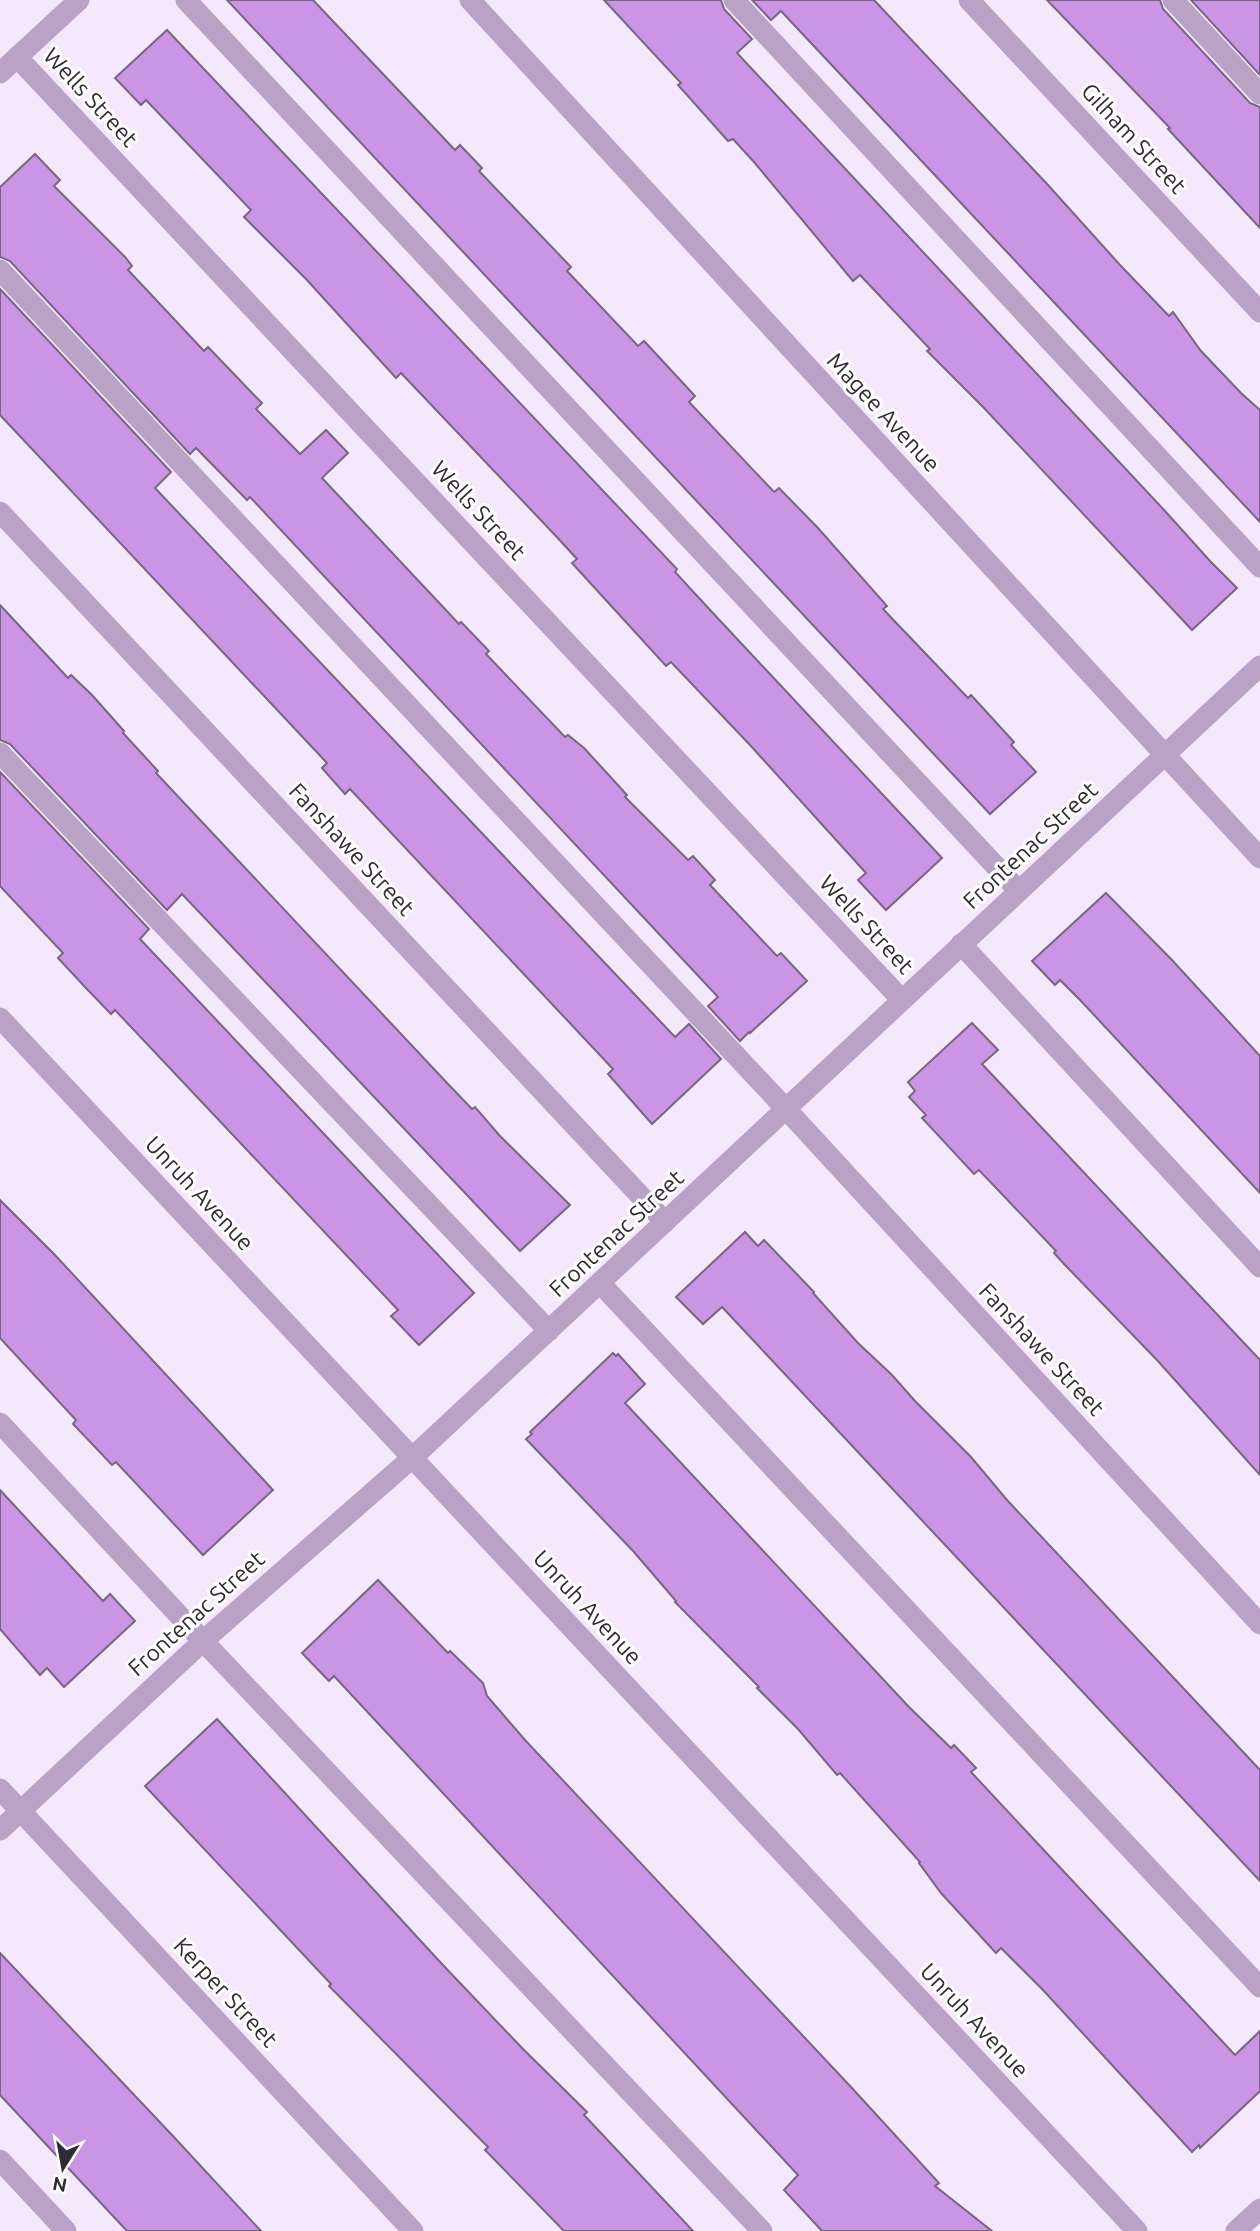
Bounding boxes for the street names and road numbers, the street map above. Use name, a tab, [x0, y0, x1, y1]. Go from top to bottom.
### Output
street label: Wells Street	[39, 43, 143, 151]
street label: Gilham Street	[1077, 78, 1191, 198]
street label: Magee Avenue	[823, 347, 945, 477]
street label: Wells Street	[427, 456, 531, 564]
street label: Frontenac Street	[958, 777, 1102, 913]
street label: Fanshawe Street	[285, 778, 419, 920]
street label: Wells Street	[815, 870, 919, 978]
street label: Unruh Avenue	[141, 1131, 259, 1255]
street label: Frontenac Street	[544, 1165, 688, 1301]
street label: Fanshawe Street	[975, 1278, 1109, 1420]
street label: Unruh Avenue	[529, 1545, 647, 1669]
street label: Frontenac Street	[123, 1546, 269, 1680]
street label: Kerper Street	[169, 1932, 283, 2052]
street label: Unruh Avenue	[916, 1958, 1034, 2082]

